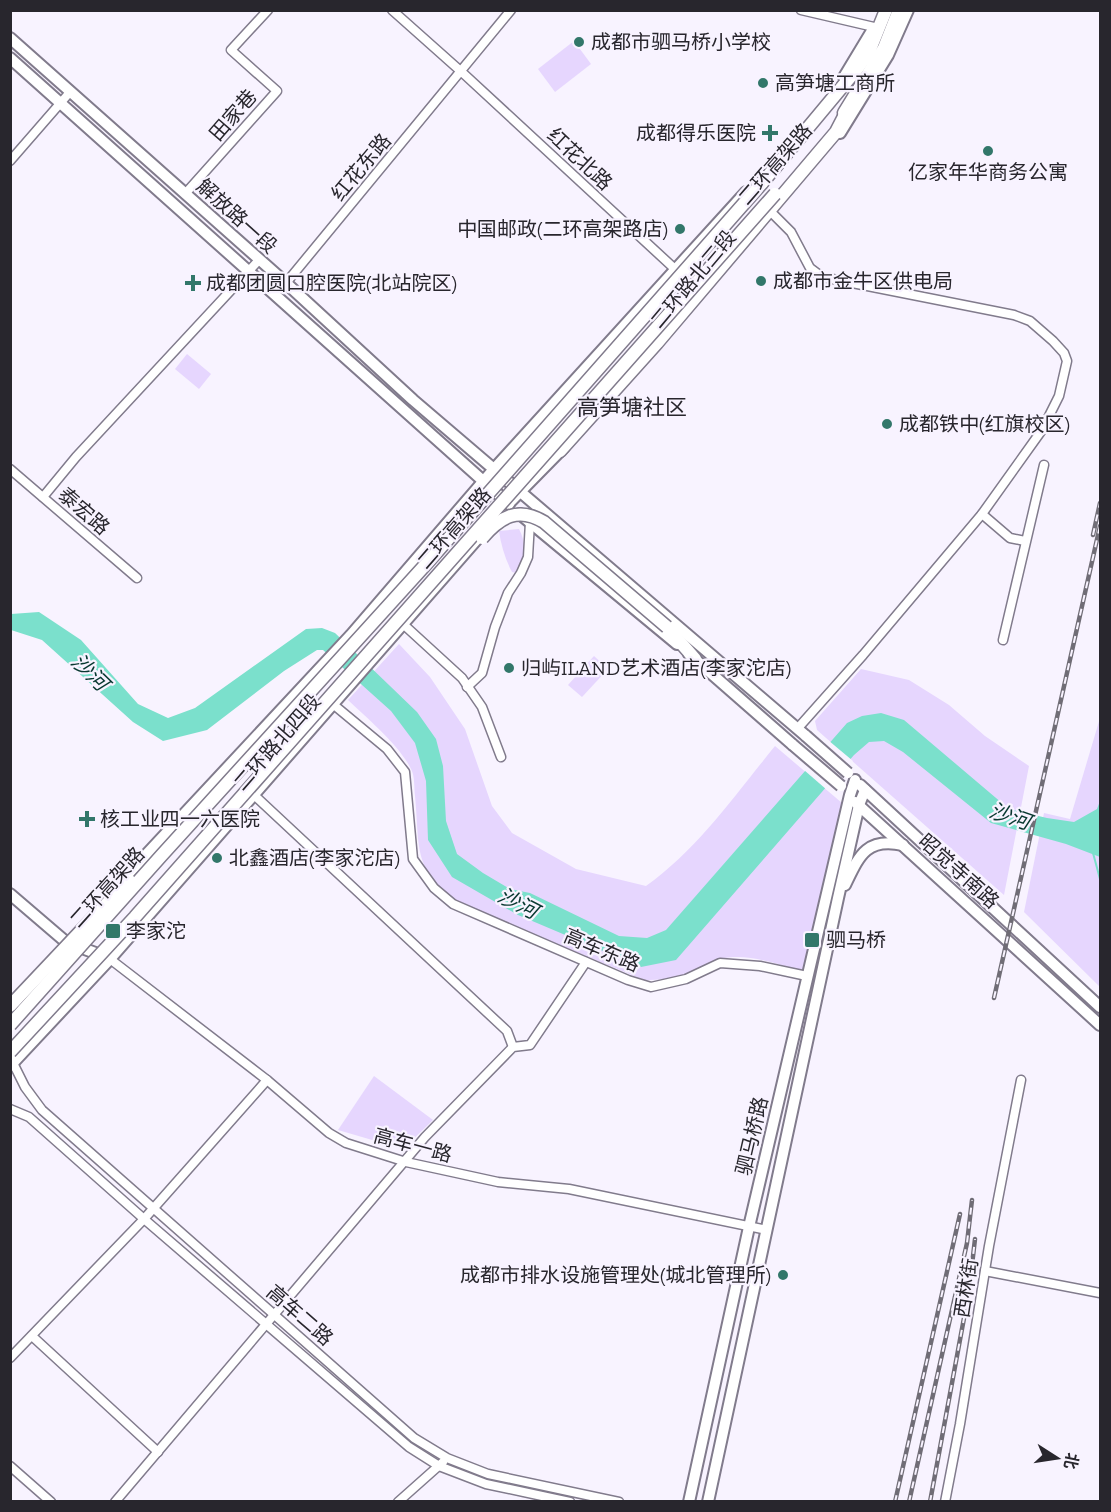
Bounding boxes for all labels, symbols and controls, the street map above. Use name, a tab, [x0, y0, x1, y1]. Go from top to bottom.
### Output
place label: 成都市驷马桥小学校	[591, 30, 771, 54]
marker: 成都市驷马桥小学校	[572, 35, 586, 49]
place label: 高笋塘工商所	[775, 71, 895, 95]
marker: 高笋塘工商所	[756, 76, 770, 90]
street label: 田家巷	[204, 84, 262, 146]
street label: 二环高架路	[733, 118, 817, 210]
place label: 成都得乐医院	[636, 121, 756, 145]
street label: 红花北路	[543, 123, 617, 195]
marker: 成都得乐医院	[761, 124, 779, 142]
street label: 红花东路	[326, 129, 396, 205]
marker: 亿家年华商务公寓	[981, 144, 995, 158]
place label: 亿家年华商务公寓	[908, 160, 1068, 184]
street label: 解放路一段	[192, 174, 282, 258]
place label: 中国邮政(二环高架路店)	[457, 217, 668, 241]
marker: 中国邮政(二环高架路店)	[673, 222, 687, 236]
street label: 二环路北三段	[645, 225, 741, 333]
place label: 成都市金牛区供电局	[773, 269, 953, 293]
place label: 成都团圆口腔医院(北站院区)	[206, 271, 457, 295]
marker: 成都团圆口腔医院(北站院区)	[184, 274, 202, 292]
marker: 成都市金牛区供电局	[754, 274, 768, 288]
district label: 高笋塘社区	[577, 394, 687, 421]
place label: 成都铁中(红旗校区)	[899, 412, 1070, 436]
marker: 成都铁中(红旗校区)	[880, 417, 894, 431]
street label: 泰宏路	[53, 482, 115, 540]
street label: 二环高架路	[412, 482, 496, 574]
water label: 沙河	[66, 648, 117, 698]
place label: 归屿ILAND艺术酒店(李家沱店)	[521, 656, 791, 680]
marker: 归屿ILAND艺术酒店(李家沱店)	[502, 661, 516, 675]
street label: 二环路北四段	[229, 689, 325, 795]
water label: 沙河	[986, 797, 1038, 836]
place label: 核工业四一六医院	[100, 807, 260, 831]
marker: 核工业四一六医院	[78, 810, 96, 828]
street label: 昭觉寺南路	[914, 829, 1004, 913]
street label: 二环高架路	[65, 842, 149, 932]
place label: 北鑫酒店(李家沱店)	[229, 846, 400, 870]
marker: 北鑫酒店(李家沱店)	[210, 851, 224, 865]
water label: 沙河	[494, 882, 546, 925]
place label: 李家沱	[126, 919, 186, 943]
marker: 李家沱	[104, 922, 122, 940]
street label: 高车东路	[560, 923, 644, 977]
place label: 驷马桥	[826, 928, 886, 952]
marker: 驷马桥	[803, 931, 821, 949]
street label: 驷马桥路	[731, 1094, 773, 1178]
street label: 高车一路	[371, 1123, 455, 1167]
street label: 西林街	[949, 1256, 983, 1320]
place label: 成都市排水设施管理处(城北管理所)	[460, 1263, 771, 1287]
marker: 成都市排水设施管理处(城北管理所)	[776, 1268, 790, 1282]
street label: 高车二路	[262, 1280, 338, 1350]
north arrow	[1027, 1428, 1087, 1488]
text: 北	[1060, 1451, 1082, 1471]

